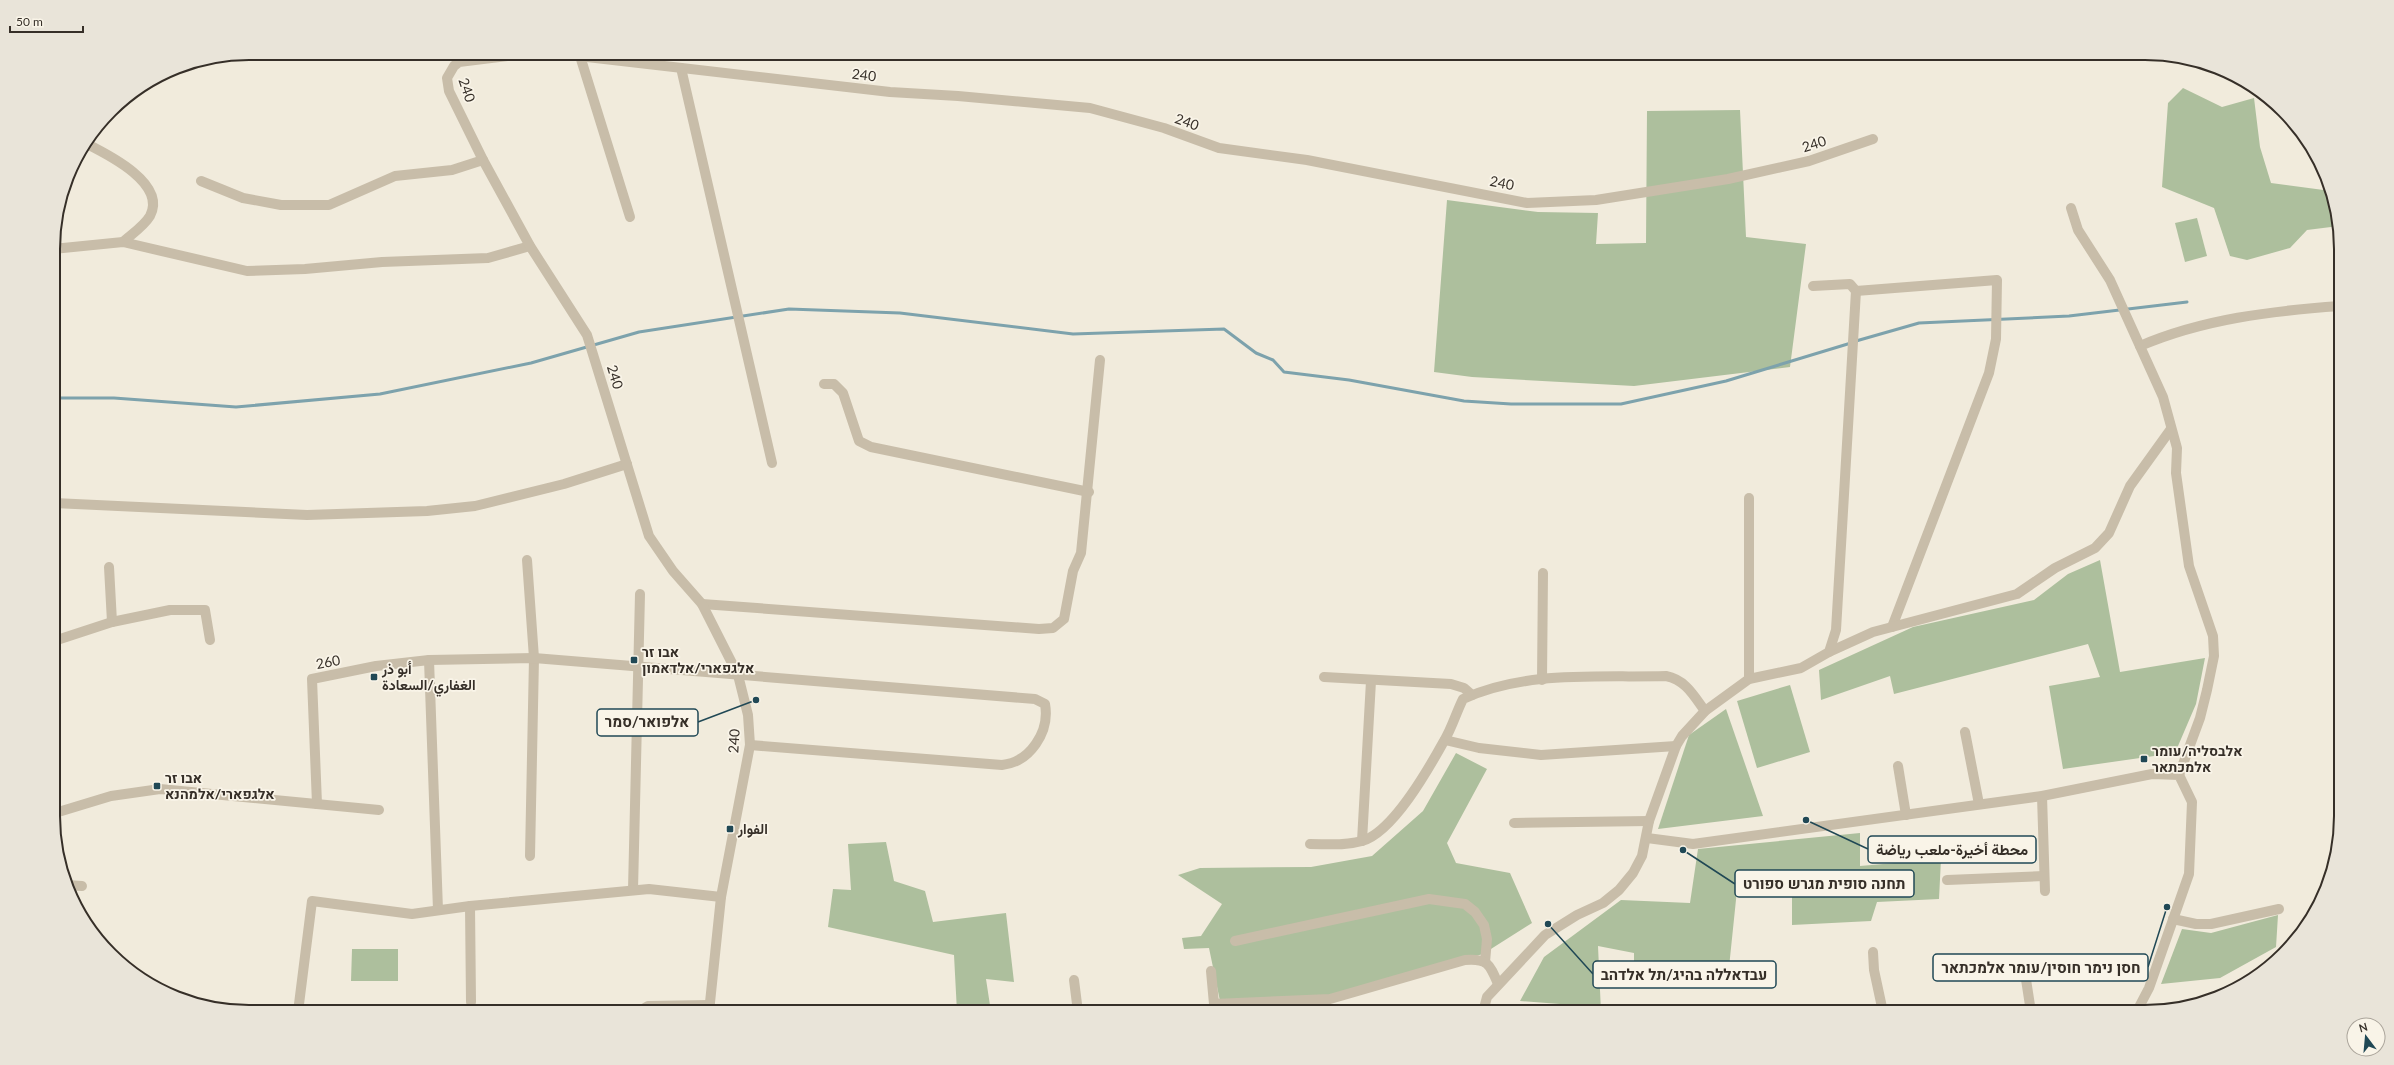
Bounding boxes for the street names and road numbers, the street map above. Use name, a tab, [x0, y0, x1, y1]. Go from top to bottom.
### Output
street label: 240	[851, 65, 877, 84]
street label: 240	[455, 76, 479, 104]
street label: 240	[1173, 109, 1202, 134]
street label: 240	[1800, 132, 1828, 155]
street label: 240	[1489, 172, 1516, 193]
street label: 240	[604, 363, 627, 391]
street label: 260	[314, 651, 341, 672]
street label: 240	[724, 728, 743, 754]

